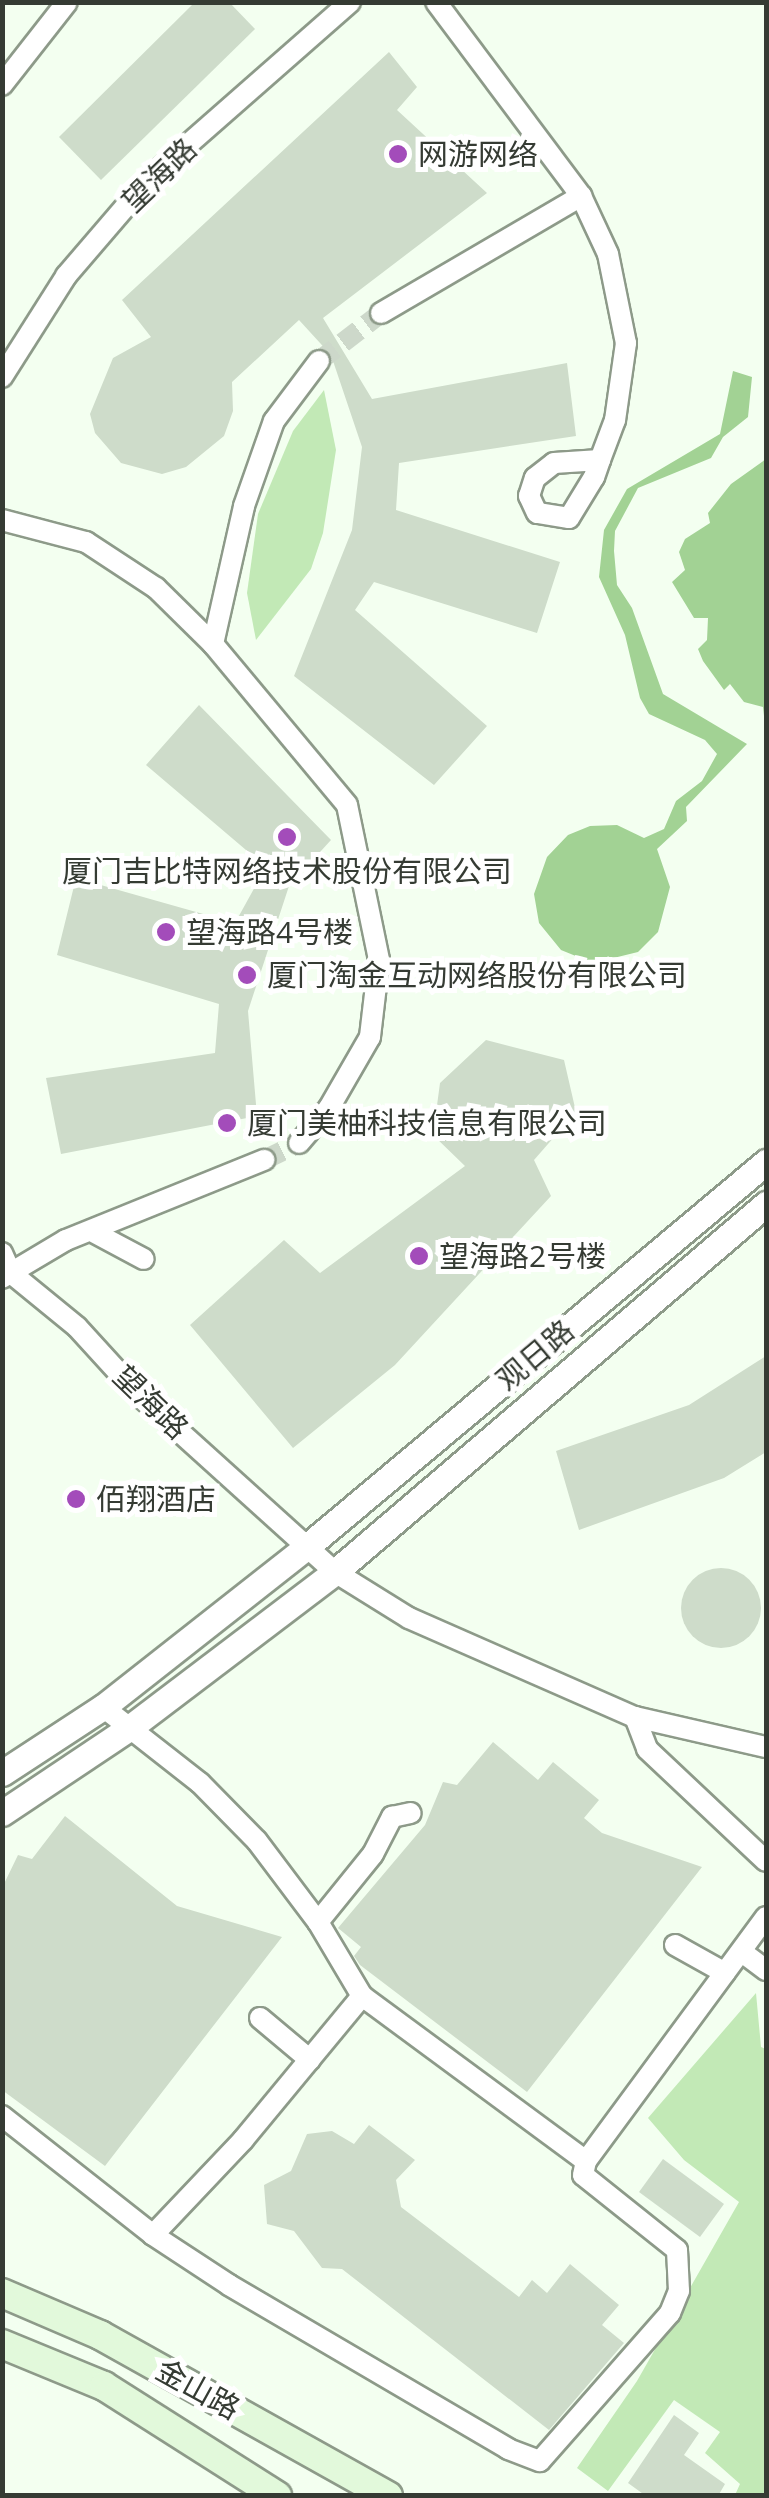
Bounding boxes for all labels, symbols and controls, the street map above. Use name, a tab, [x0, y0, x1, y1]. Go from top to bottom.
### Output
street label: 望海路	[114, 131, 204, 219]
place label: 网游网络	[418, 136, 538, 172]
marker: 网游网络	[387, 143, 409, 165]
marker: 厦门吉比特网络技术股份有限公司	[276, 826, 298, 848]
place label: 厦门吉比特网络技术股份有限公司	[62, 853, 512, 889]
place label: 望海路4号楼	[186, 914, 353, 950]
marker: 望海路4号楼	[155, 921, 177, 943]
place label: 厦门淘金互动网络股份有限公司	[267, 957, 687, 993]
marker: 厦门淘金互动网络股份有限公司	[236, 964, 258, 986]
place label: 厦门美柚科技信息有限公司	[247, 1105, 607, 1141]
marker: 厦门美柚科技信息有限公司	[216, 1112, 238, 1134]
place label: 望海路2号楼	[439, 1238, 606, 1274]
marker: 望海路2号楼	[408, 1245, 430, 1267]
street label: 观日路	[489, 1312, 581, 1398]
street label: 望海路	[106, 1358, 196, 1446]
place label: 佰翔酒店	[96, 1481, 216, 1517]
marker: 佰翔酒店	[65, 1488, 87, 1510]
street label: 金山路	[150, 2351, 246, 2427]

